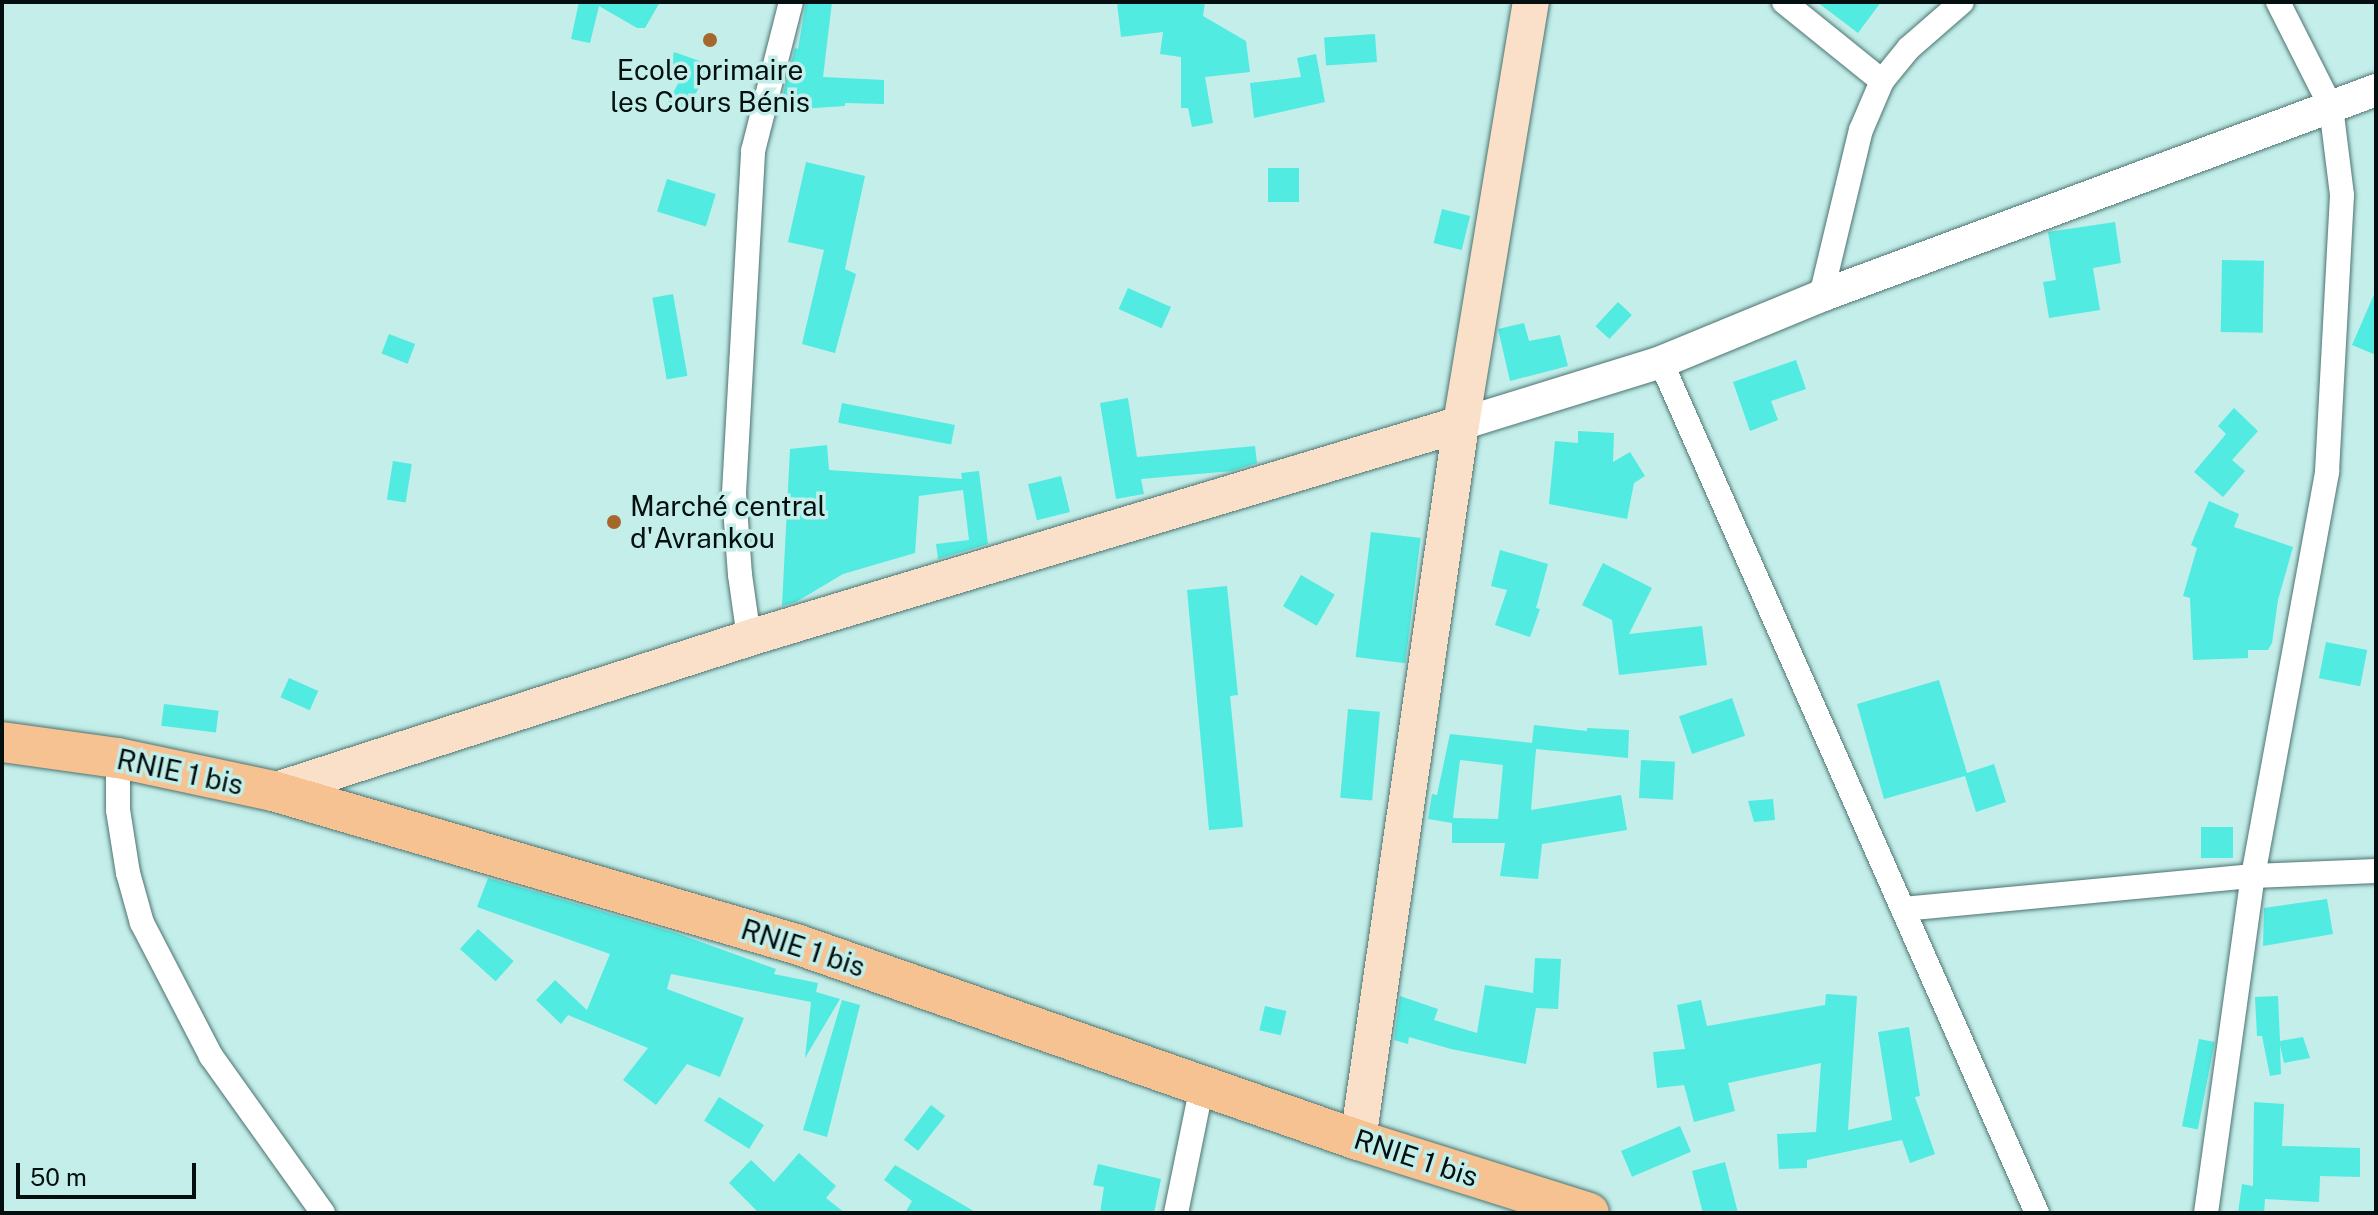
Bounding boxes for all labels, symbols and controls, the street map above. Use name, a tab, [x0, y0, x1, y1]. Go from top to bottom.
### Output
marker: Ecole primaire les Cours Bénis	[701, 31, 719, 49]
place label: Ecole primaire les Cours Bénis	[610, 53, 810, 119]
place label: Marché central d'Avrankou	[630, 489, 827, 555]
marker: Marché central d'Avrankou	[605, 513, 623, 531]
street label: RNIE 1 bis	[114, 742, 246, 802]
street label: RNIE 1 bis	[737, 912, 869, 984]
street label: RNIE 1 bis	[1350, 1122, 1482, 1194]
scale bar	[20, 1147, 200, 1197]
text: 50 m	[30, 1163, 87, 1191]

